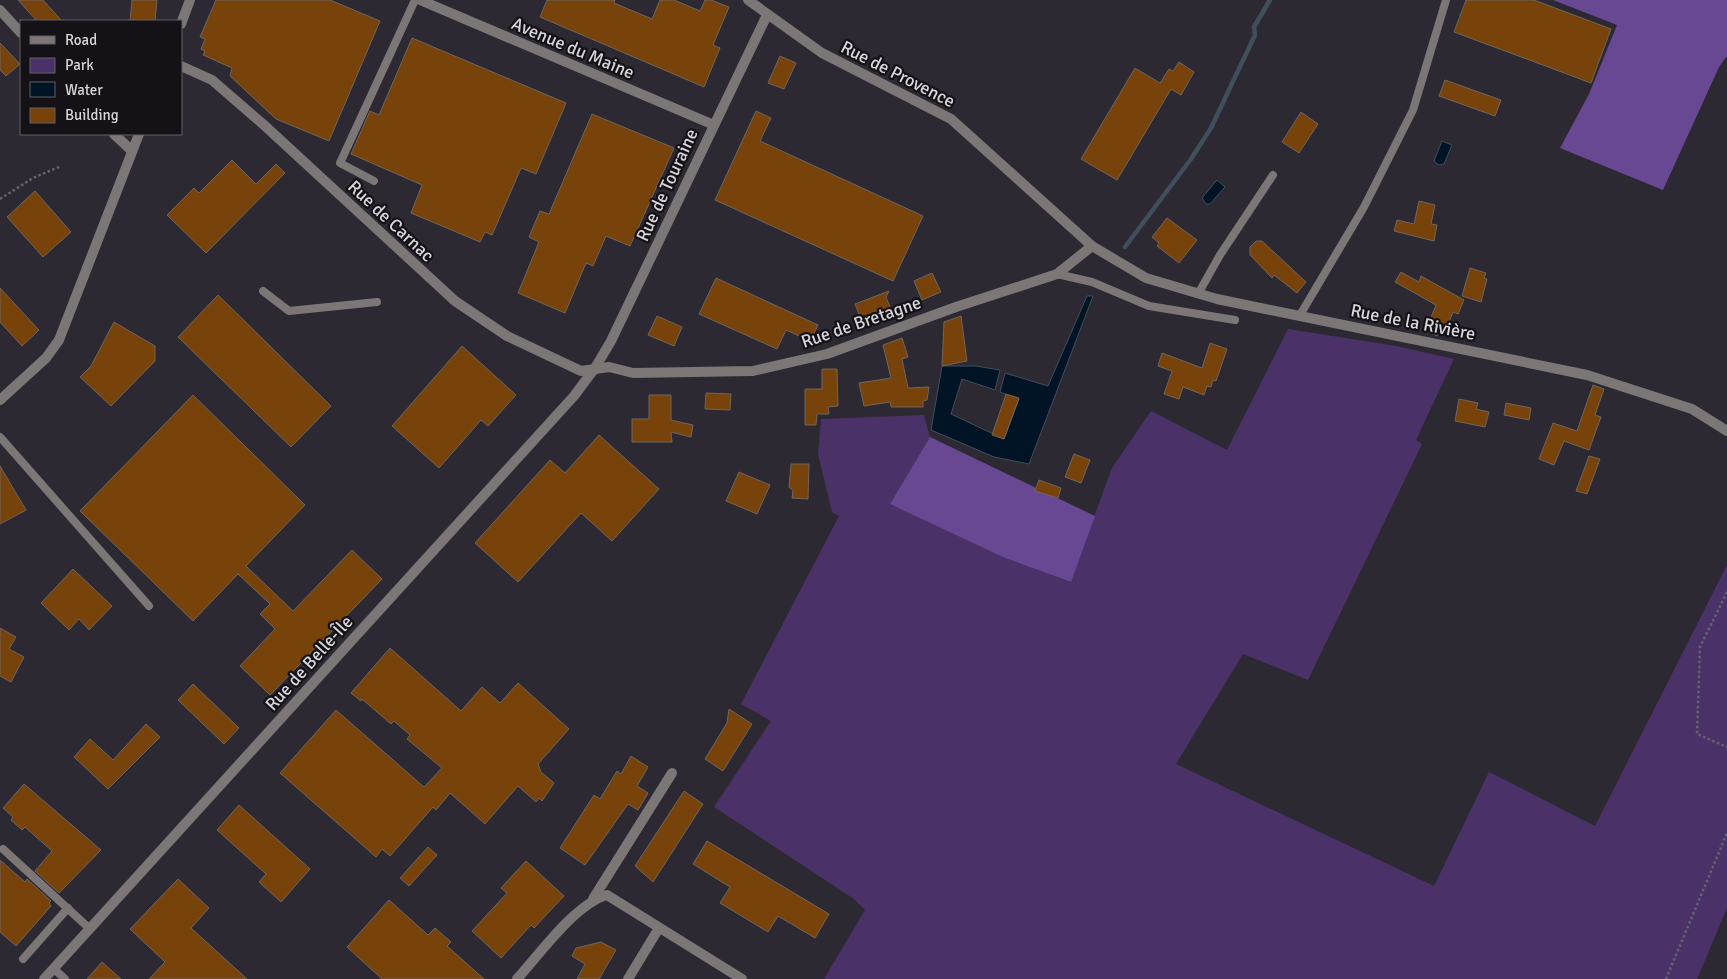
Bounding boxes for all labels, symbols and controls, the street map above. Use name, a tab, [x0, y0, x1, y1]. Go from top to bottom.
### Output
street label: Avenue du Maine	[508, 12, 638, 84]
legend	[20, 20, 182, 135]
text: Road	[65, 31, 97, 49]
street label: Rue de Provence	[837, 36, 959, 112]
text: Park	[65, 56, 94, 74]
text: Water	[65, 81, 103, 99]
text: Building	[65, 106, 119, 124]
street label: Rue de Touraine	[631, 125, 703, 245]
street label: Rue de Carnac	[343, 176, 439, 266]
street label: Rue de Bretagne	[798, 291, 924, 353]
street label: Rue de la Rivière	[1349, 299, 1477, 345]
street label: Rue de Belle-Île	[261, 611, 357, 715]

